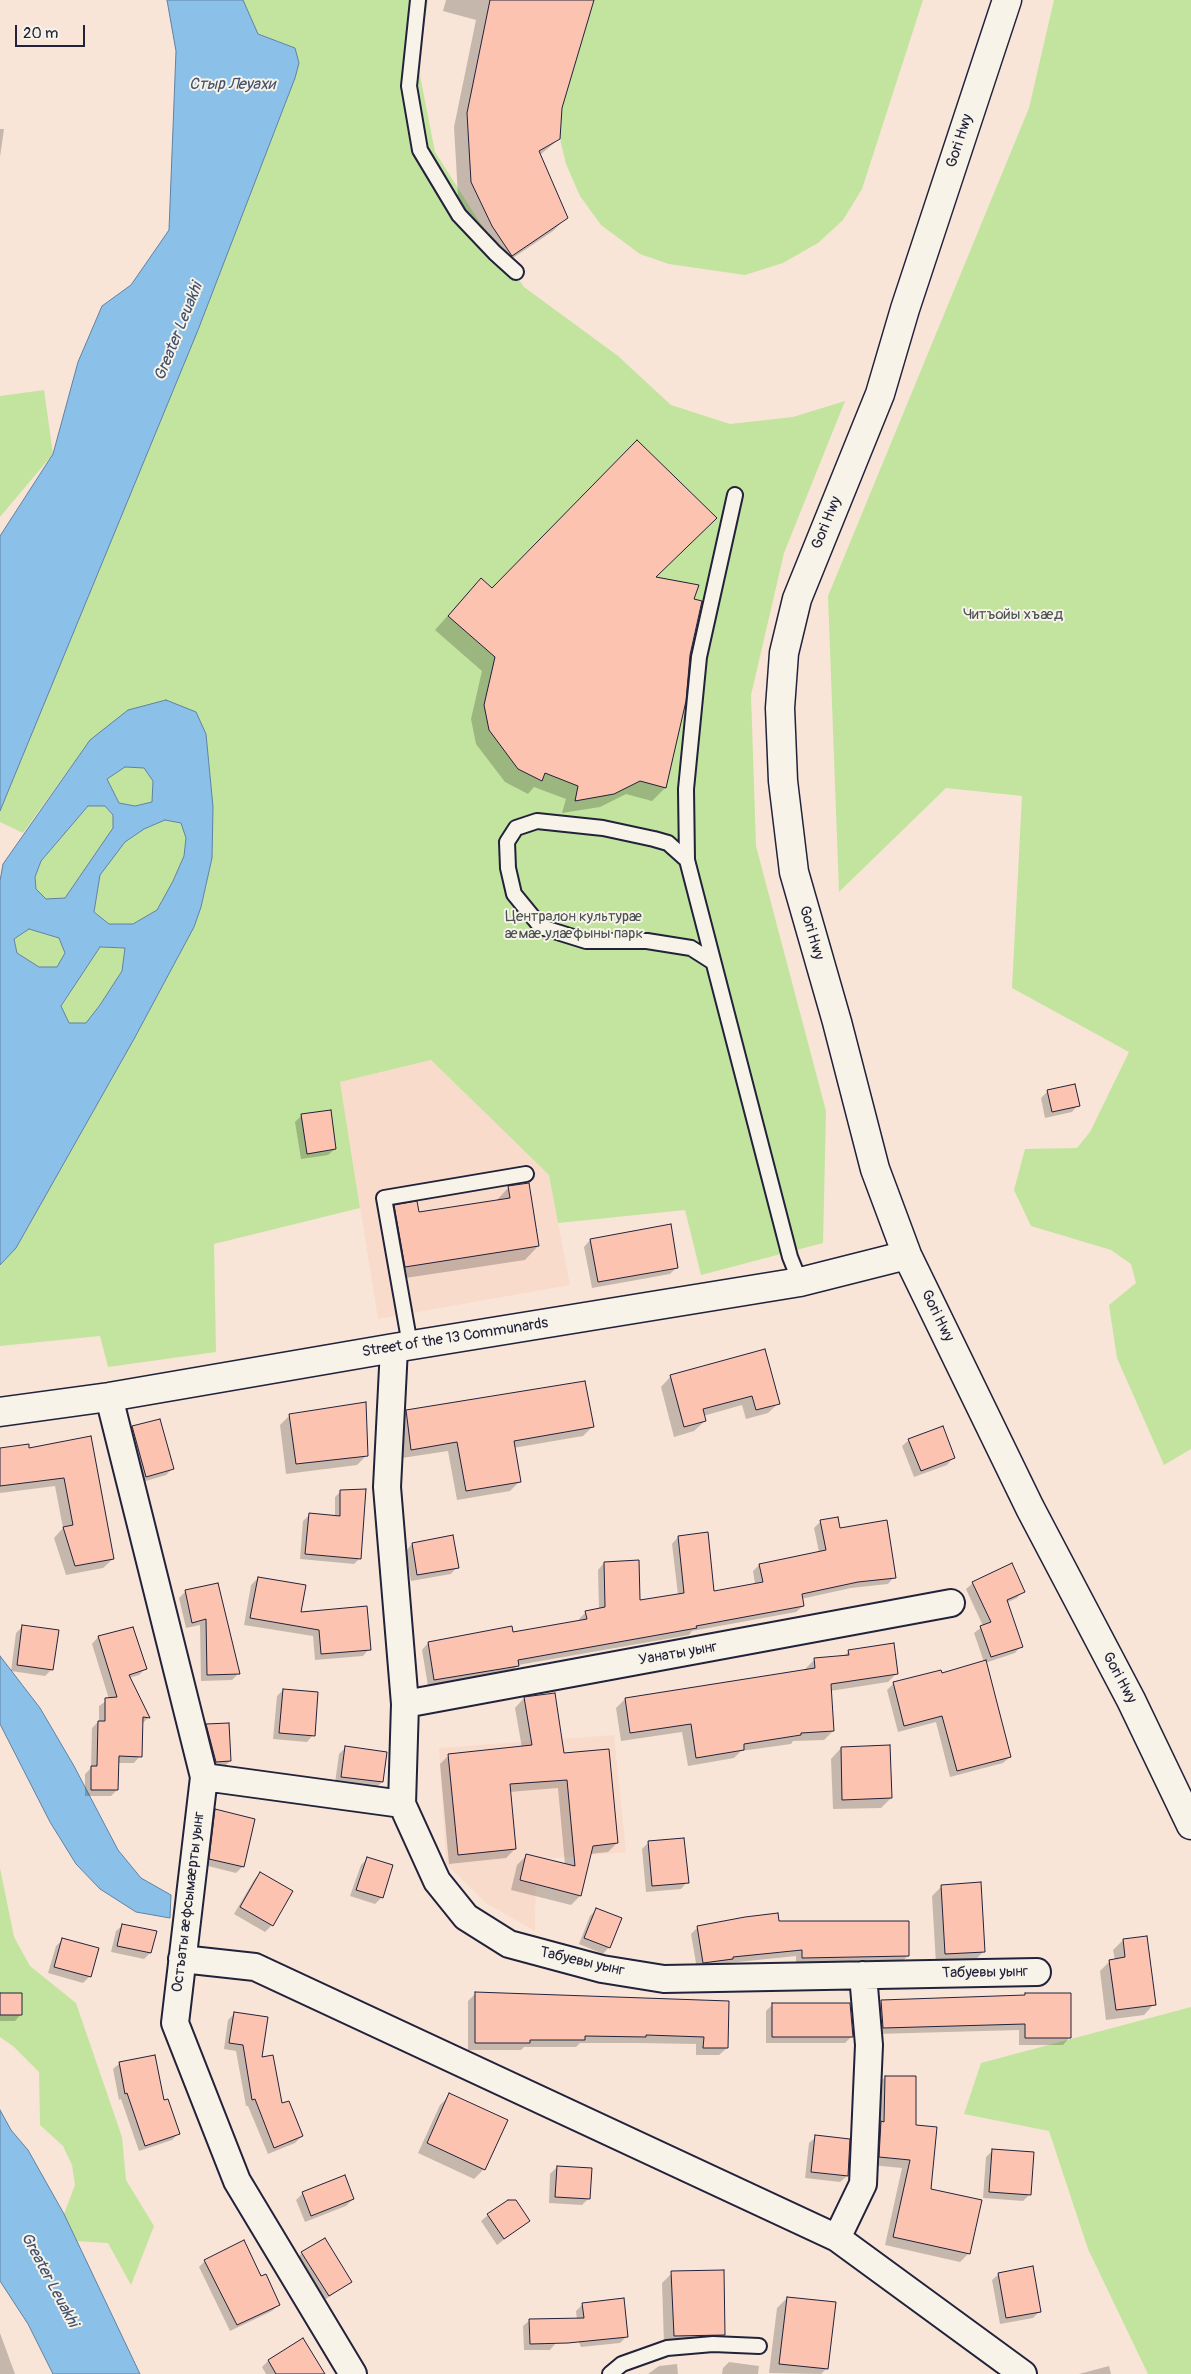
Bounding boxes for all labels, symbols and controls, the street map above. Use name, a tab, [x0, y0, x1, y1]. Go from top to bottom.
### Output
scale bar	[18, 15, 88, 47]
text: 20 m	[23, 24, 58, 43]
water label: Стыр Леуахи	[189, 75, 275, 95]
street label: Gori Hwy	[943, 112, 977, 170]
water label: Greater Leuakhi	[151, 280, 207, 384]
street label: Gori Hwy	[808, 494, 846, 552]
park label: Читъойы хъæд	[963, 606, 1063, 624]
street label: Gori Hwy	[795, 904, 827, 962]
park label: Централон культурæ æмæ улæфыны парк	[505, 908, 643, 943]
street label: Gori Hwy	[917, 1287, 957, 1345]
street label: Street of the 13 Communards	[361, 1314, 549, 1362]
street label: Уанаты уынг	[637, 1638, 719, 1670]
street label: Gori Hwy	[1098, 1649, 1140, 1707]
street label: Остъаты æфсымæрты уынг	[169, 1811, 209, 1993]
street label: Табуевы уынг	[538, 1944, 626, 1980]
street label: Табуевы уынг	[942, 1963, 1028, 1983]
water label: Greater Leuakhi	[16, 2230, 82, 2330]

